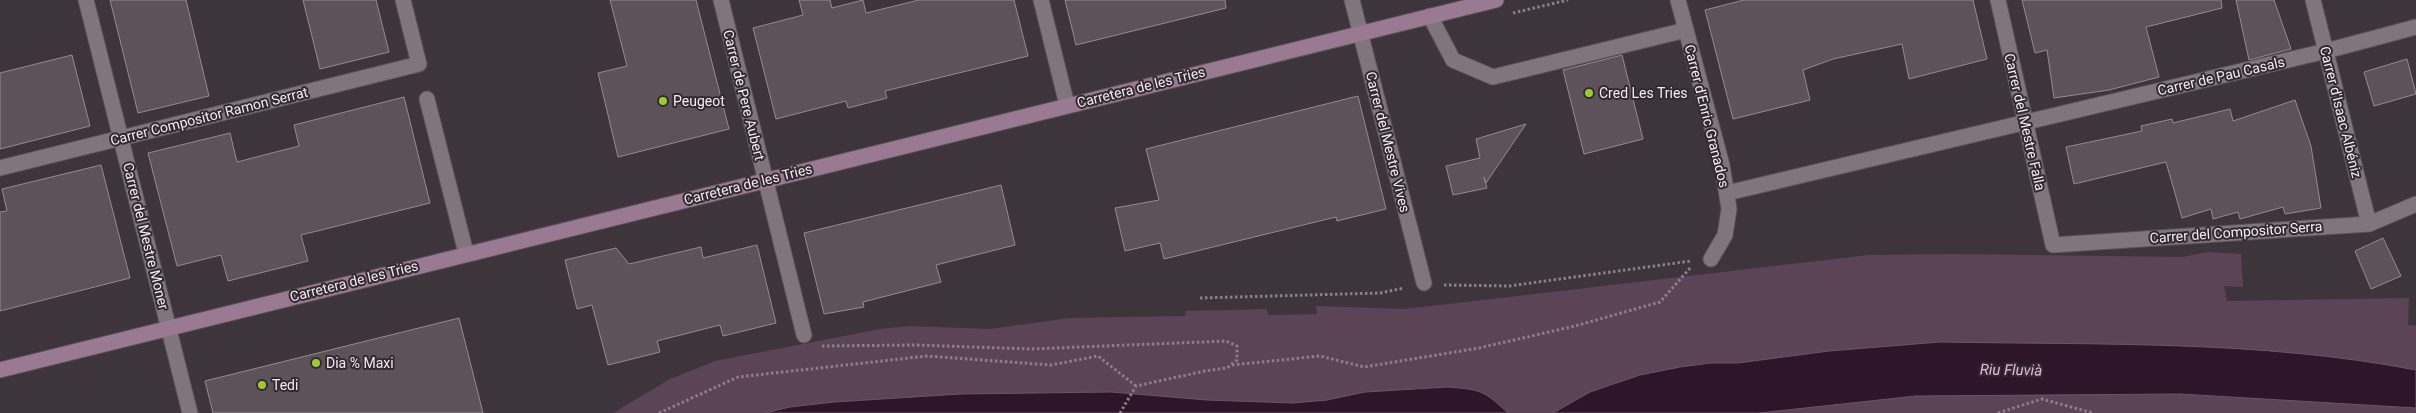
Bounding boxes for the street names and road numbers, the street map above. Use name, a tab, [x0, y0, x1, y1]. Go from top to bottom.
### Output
street label: Carrer de Pere Aubert	[720, 28, 768, 162]
street label: Carrer d'Enric Granados	[1681, 43, 1733, 189]
street label: Carrer d'Isaac Albéniz	[2317, 45, 2365, 179]
street label: Carrer del Mestre Falla	[2001, 52, 2049, 192]
street label: Carrer de Pau Casals	[2156, 54, 2286, 98]
street label: Carretera de les Tries	[1075, 63, 1207, 111]
street label: Carrer del Mestre Vives	[1363, 70, 1413, 214]
street label: Carrer Compositor Ramon Serrat	[109, 84, 310, 148]
street label: Carretera de les Tries	[682, 160, 814, 208]
street label: Carrer del Mestre Moner	[120, 161, 172, 311]
street label: Carrer del Compositor Serra	[2149, 218, 2323, 246]
street label: Carretera de les Tries	[288, 257, 420, 305]

